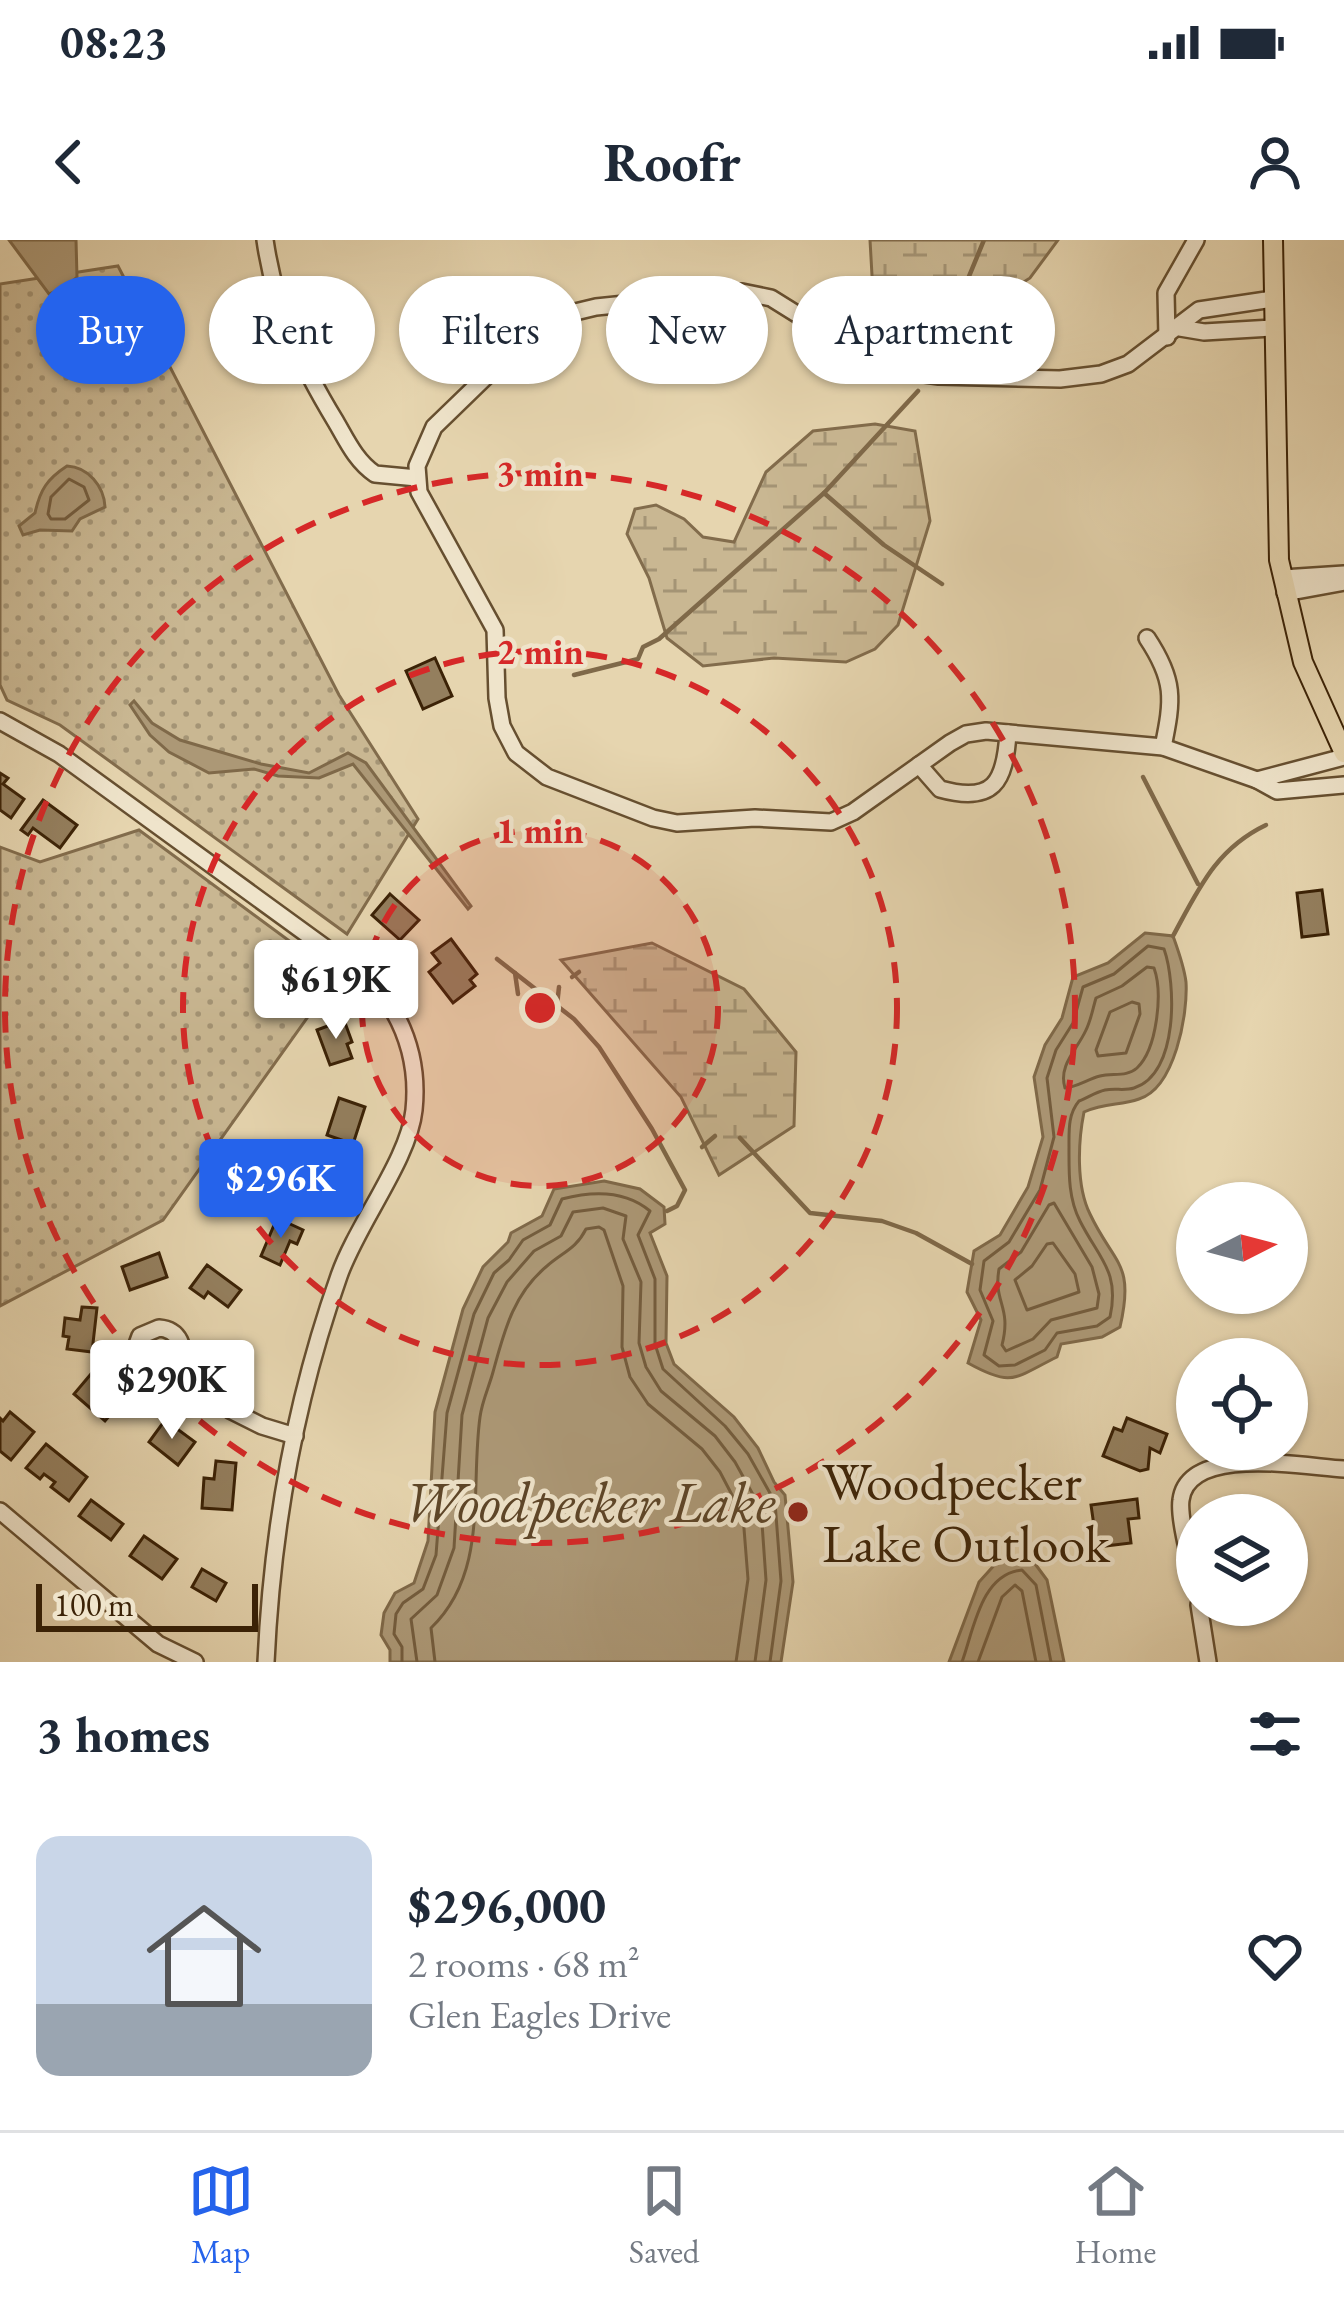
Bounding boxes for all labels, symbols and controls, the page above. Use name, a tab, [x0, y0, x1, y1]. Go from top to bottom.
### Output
text: 08:23	[60, 13, 168, 71]
text: Roofr	[603, 127, 741, 197]
icon: back	[36, 129, 102, 195]
icon: person	[1242, 129, 1308, 195]
chip: Buy	[36, 276, 185, 384]
chip: Rent	[209, 276, 375, 384]
chip: Filters	[399, 276, 582, 384]
chip: New	[606, 276, 768, 384]
chip: Apartment	[792, 276, 1055, 384]
text: 3 min	[496, 450, 584, 497]
text: 2 min	[496, 628, 584, 675]
text: 1 min	[496, 807, 584, 854]
pin: $619K	[252, 940, 420, 1042]
text: $619K	[281, 953, 391, 1004]
centre of rings	[519, 987, 561, 1029]
pin: $296K	[197, 1139, 365, 1241]
text: $296K	[226, 1152, 336, 1203]
north arrow	[1176, 1182, 1308, 1314]
map controls	[1176, 1182, 1308, 1626]
button: locate	[1176, 1338, 1308, 1470]
pin: $290K	[88, 1340, 256, 1442]
text: $290K	[117, 1353, 227, 1404]
place label: Woodpecker Lake Outlook	[822, 1446, 1110, 1578]
water label: Woodpecker Lake	[403, 1465, 776, 1539]
button: layers	[1176, 1494, 1308, 1626]
marker: Woodpecker Lake Outlook	[785, 1499, 811, 1525]
scale bar	[36, 1578, 258, 1631]
text: 100 m	[54, 1583, 134, 1626]
text: 3 homes	[36, 1701, 210, 1767]
icon: filters	[1242, 1701, 1308, 1767]
text: $296,000	[408, 1872, 606, 1938]
icon: home	[132, 1884, 276, 2028]
icon: heart	[1242, 1923, 1308, 1989]
text: 2 rooms · 68 m²	[408, 1938, 640, 1989]
text: Glen Eagles Drive	[408, 1989, 671, 2040]
tab: Map	[188, 2158, 254, 2273]
tab: Saved	[629, 2158, 700, 2273]
tab: Home	[1075, 2158, 1156, 2273]

